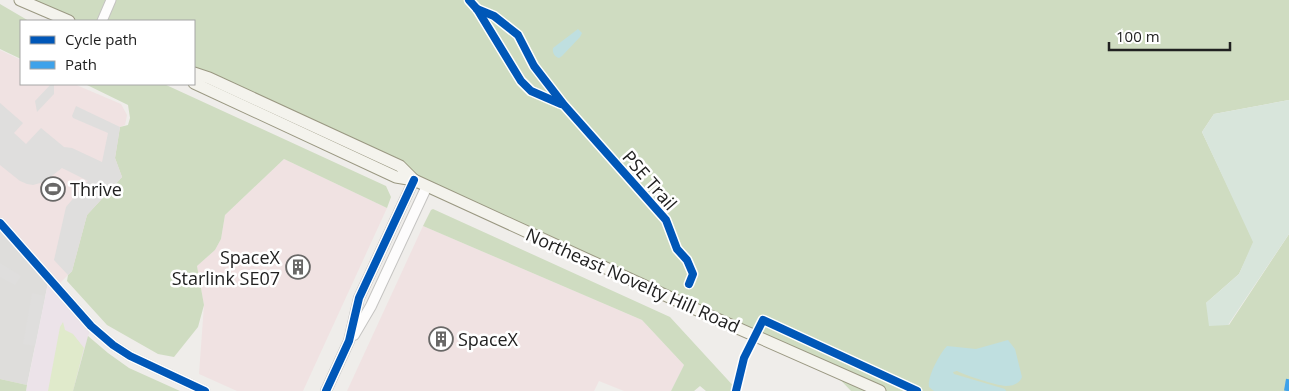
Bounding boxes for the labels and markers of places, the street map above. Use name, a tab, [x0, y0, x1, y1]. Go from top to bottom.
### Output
sports icon: Thrive	[40, 176, 66, 202]
place label: Thrive	[70, 177, 122, 201]
place label: SpaceX Starlink SE07	[172, 245, 281, 290]
building icon: SpaceX Starlink SE07	[285, 254, 311, 280]
building icon: SpaceX	[428, 326, 454, 352]
place label: SpaceX	[458, 327, 519, 351]

